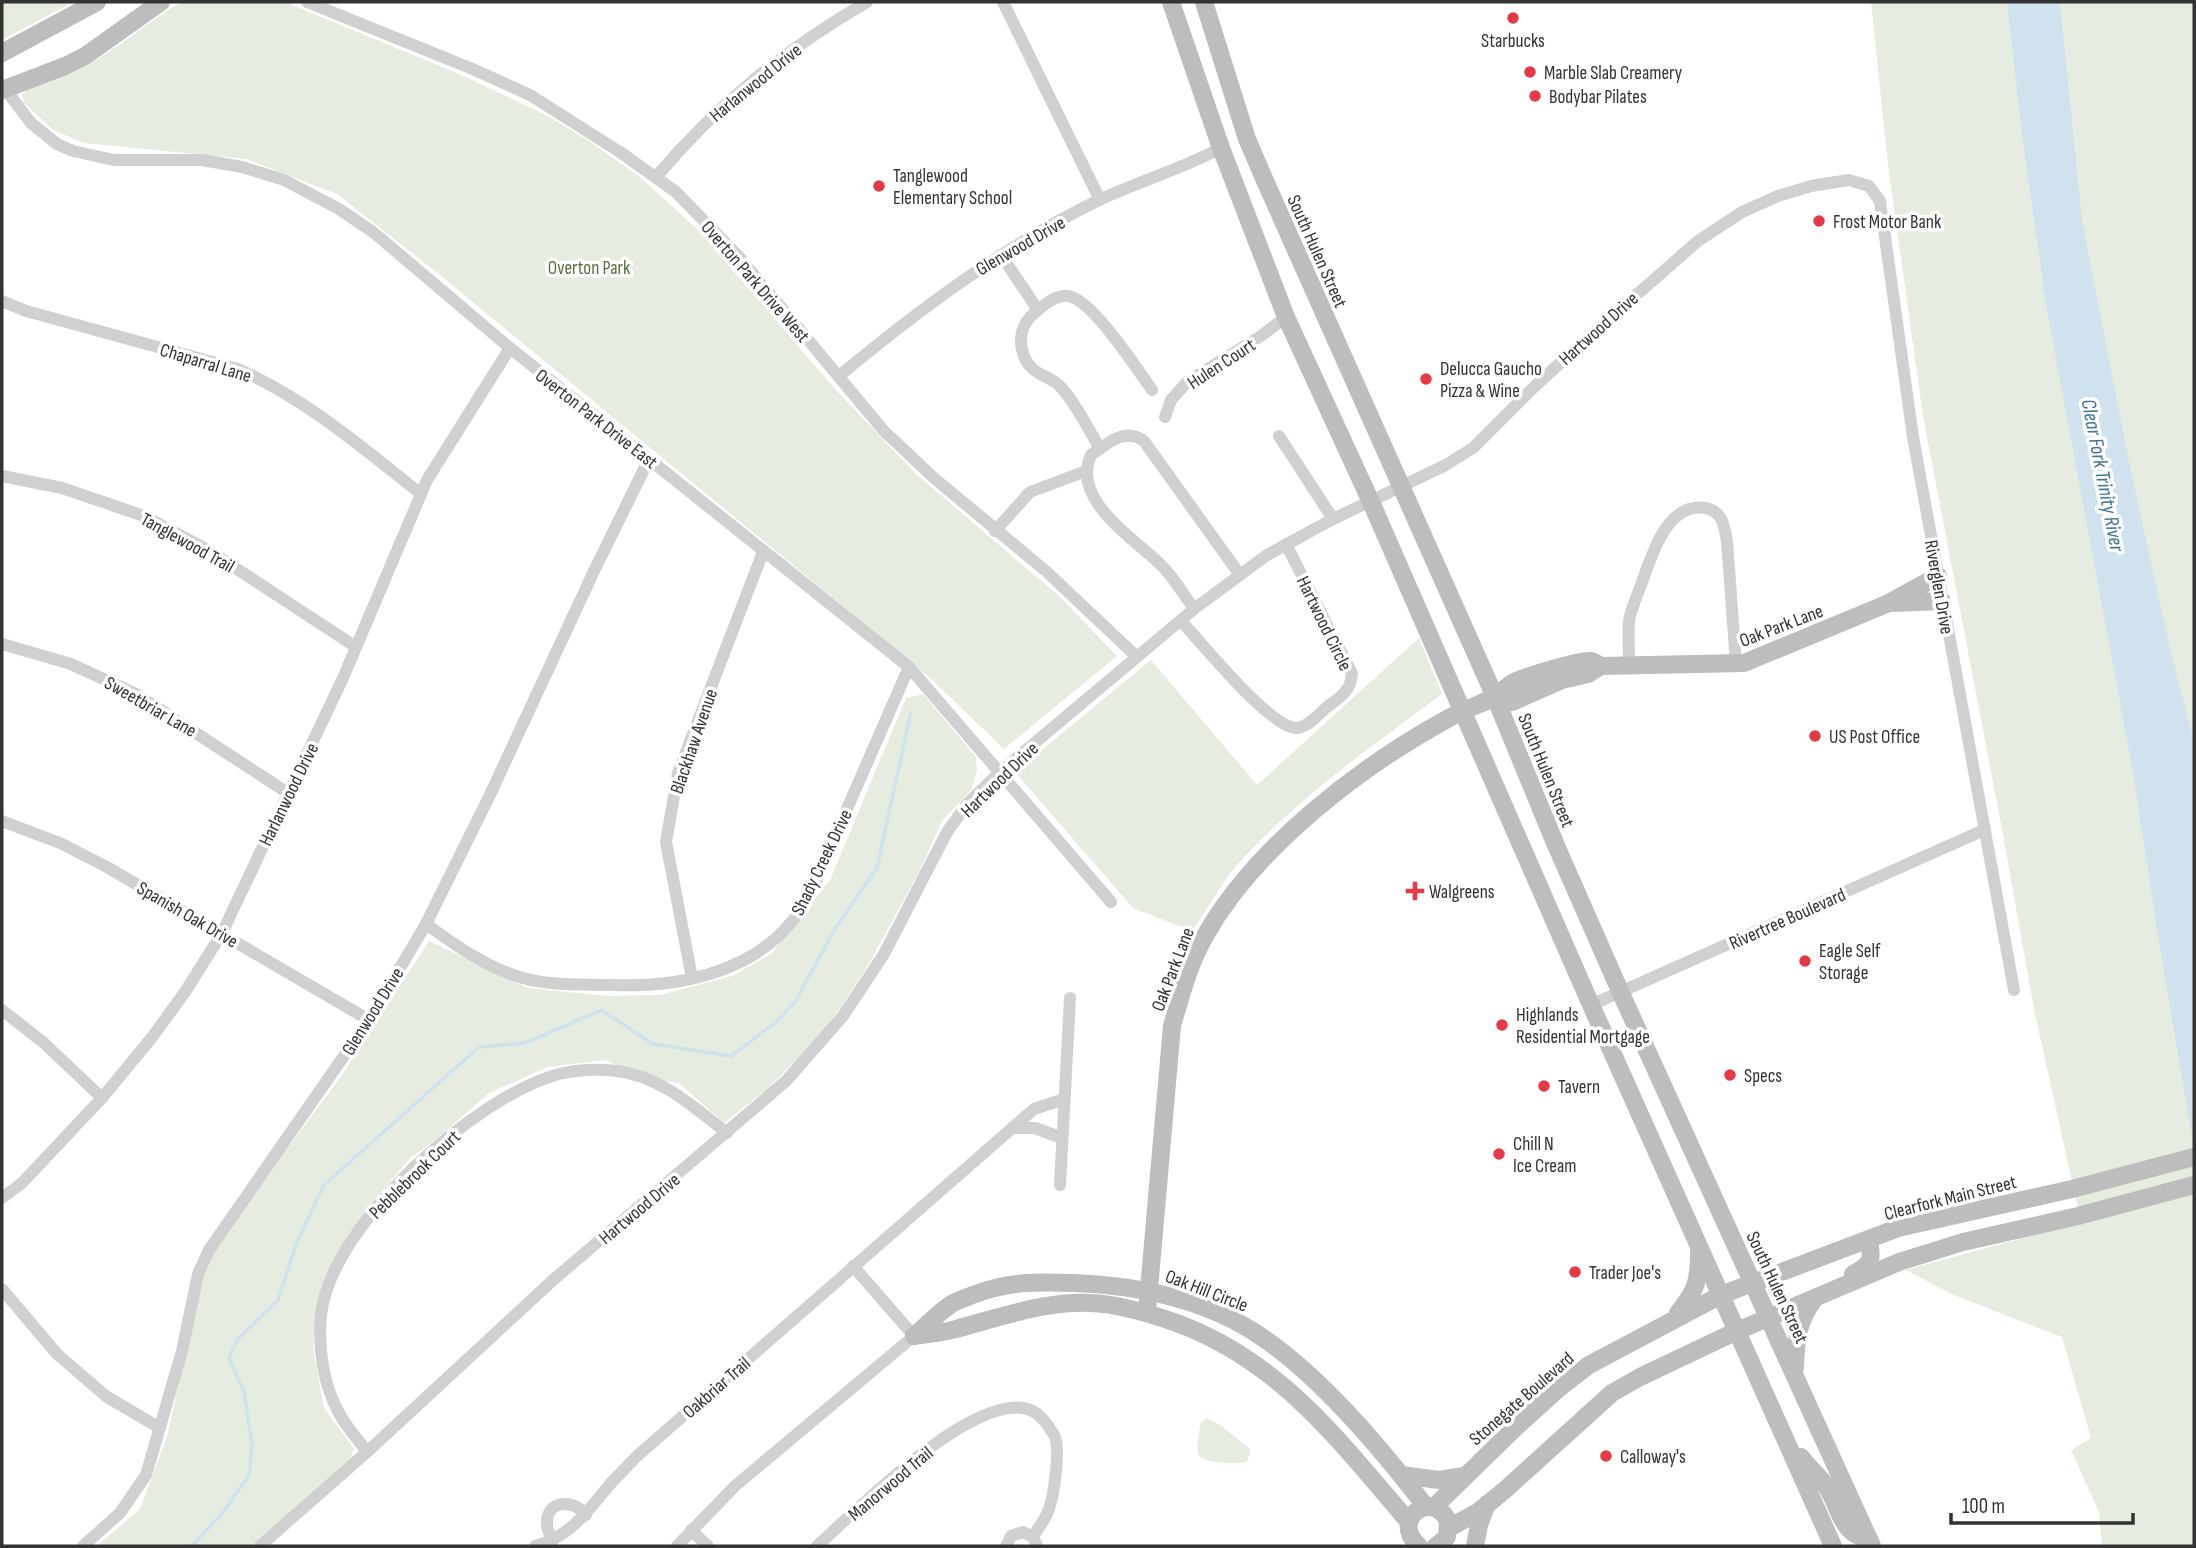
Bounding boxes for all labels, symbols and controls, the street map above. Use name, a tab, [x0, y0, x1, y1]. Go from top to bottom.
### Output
marker: Starbucks	[1505, 10, 1521, 26]
place label: Starbucks	[1481, 30, 1545, 53]
street label: Harlanwood Drive	[705, 39, 807, 127]
place label: Marble Slab Creamery	[1544, 62, 1683, 85]
marker: Marble Slab Creamery	[1522, 64, 1538, 80]
place label: Bodybar Pilates	[1549, 86, 1647, 109]
marker: Bodybar Pilates	[1527, 88, 1543, 104]
place label: Tanglewood Elementary School	[893, 165, 1012, 210]
marker: Tanglewood Elementary School	[871, 178, 887, 194]
street label: South Hulen Street	[1282, 192, 1352, 312]
place label: Frost Motor Bank	[1833, 211, 1942, 234]
street label: Glenwood Drive	[972, 212, 1069, 281]
marker: Frost Motor Bank	[1811, 213, 1827, 229]
street label: Overton Park Drive West	[696, 216, 814, 348]
park label: Overton Park	[548, 257, 631, 280]
street label: Hartwood Drive	[1555, 287, 1643, 371]
street label: Hulen Court	[1184, 334, 1260, 395]
street label: Chaparral Lane	[157, 339, 254, 388]
place label: Delucca Gaucho Pizza & Wine	[1440, 358, 1542, 403]
street label: Overton Park Drive East	[530, 364, 662, 474]
marker: Delucca Gaucho Pizza & Wine	[1418, 371, 1434, 387]
water label: Clear Fork Trinity River	[2075, 397, 2130, 554]
street label: Tanglewood Trail	[136, 508, 238, 579]
street label: Riverglen Drive	[1919, 538, 1958, 636]
street label: Hartwood Circle	[1291, 573, 1356, 675]
street label: Oak Park Lane	[1736, 600, 1827, 653]
street label: Sweetbriar Lane	[100, 672, 200, 743]
street label: Blackhaw Avenue	[666, 686, 723, 797]
street label: South Hulen Street	[1512, 710, 1579, 831]
place label: US Post Office	[1829, 726, 1920, 749]
marker: US Post Office	[1807, 728, 1823, 744]
street label: Hartwood Drive	[956, 737, 1044, 823]
street label: Harlanwood Drive	[254, 739, 324, 850]
street label: Shady Creek Drive	[787, 806, 858, 919]
street label: Spanish Oak Drive	[133, 877, 242, 953]
place label: Walgreens	[1429, 881, 1495, 904]
marker: Walgreens	[1407, 883, 1423, 899]
street label: Rivertree Boulevard	[1726, 883, 1849, 955]
street label: Oak Park Lane	[1147, 924, 1200, 1015]
place label: Eagle Self Storage	[1819, 940, 1881, 985]
marker: Eagle Self Storage	[1797, 953, 1813, 969]
street label: Glenwood Drive	[337, 964, 409, 1060]
place label: Highlands Residential Mortgage	[1516, 1004, 1650, 1049]
marker: Highlands Residential Mortgage	[1494, 1017, 1510, 1033]
place label: Specs	[1744, 1065, 1782, 1088]
marker: Specs	[1722, 1067, 1738, 1083]
place label: Tavern	[1558, 1076, 1600, 1099]
marker: Tavern	[1536, 1078, 1552, 1094]
street label: Pebblebrook Court	[365, 1126, 466, 1224]
place label: Chill N Ice Cream	[1513, 1133, 1576, 1178]
marker: Chill N Ice Cream	[1491, 1146, 1507, 1162]
street label: Hartwood Drive	[595, 1169, 685, 1250]
street label: Clearfork Main Street	[1882, 1171, 2019, 1226]
street label: South Hulen Street	[1741, 1228, 1813, 1347]
place label: Trader Joe's	[1589, 1262, 1661, 1285]
marker: Trader Joe's	[1567, 1264, 1583, 1280]
street label: Oak Hill Circle	[1162, 1265, 1251, 1318]
street label: Stonegate Boulevard	[1465, 1347, 1579, 1451]
street label: Oakbriar Trail	[678, 1352, 756, 1424]
street label: Manorwood Trail	[844, 1442, 938, 1526]
place label: Calloway's	[1620, 1446, 1686, 1469]
marker: Calloway's	[1598, 1448, 1614, 1464]
scale bar	[1951, 1482, 2133, 1526]
text: 100 m	[1962, 1494, 2005, 1519]

